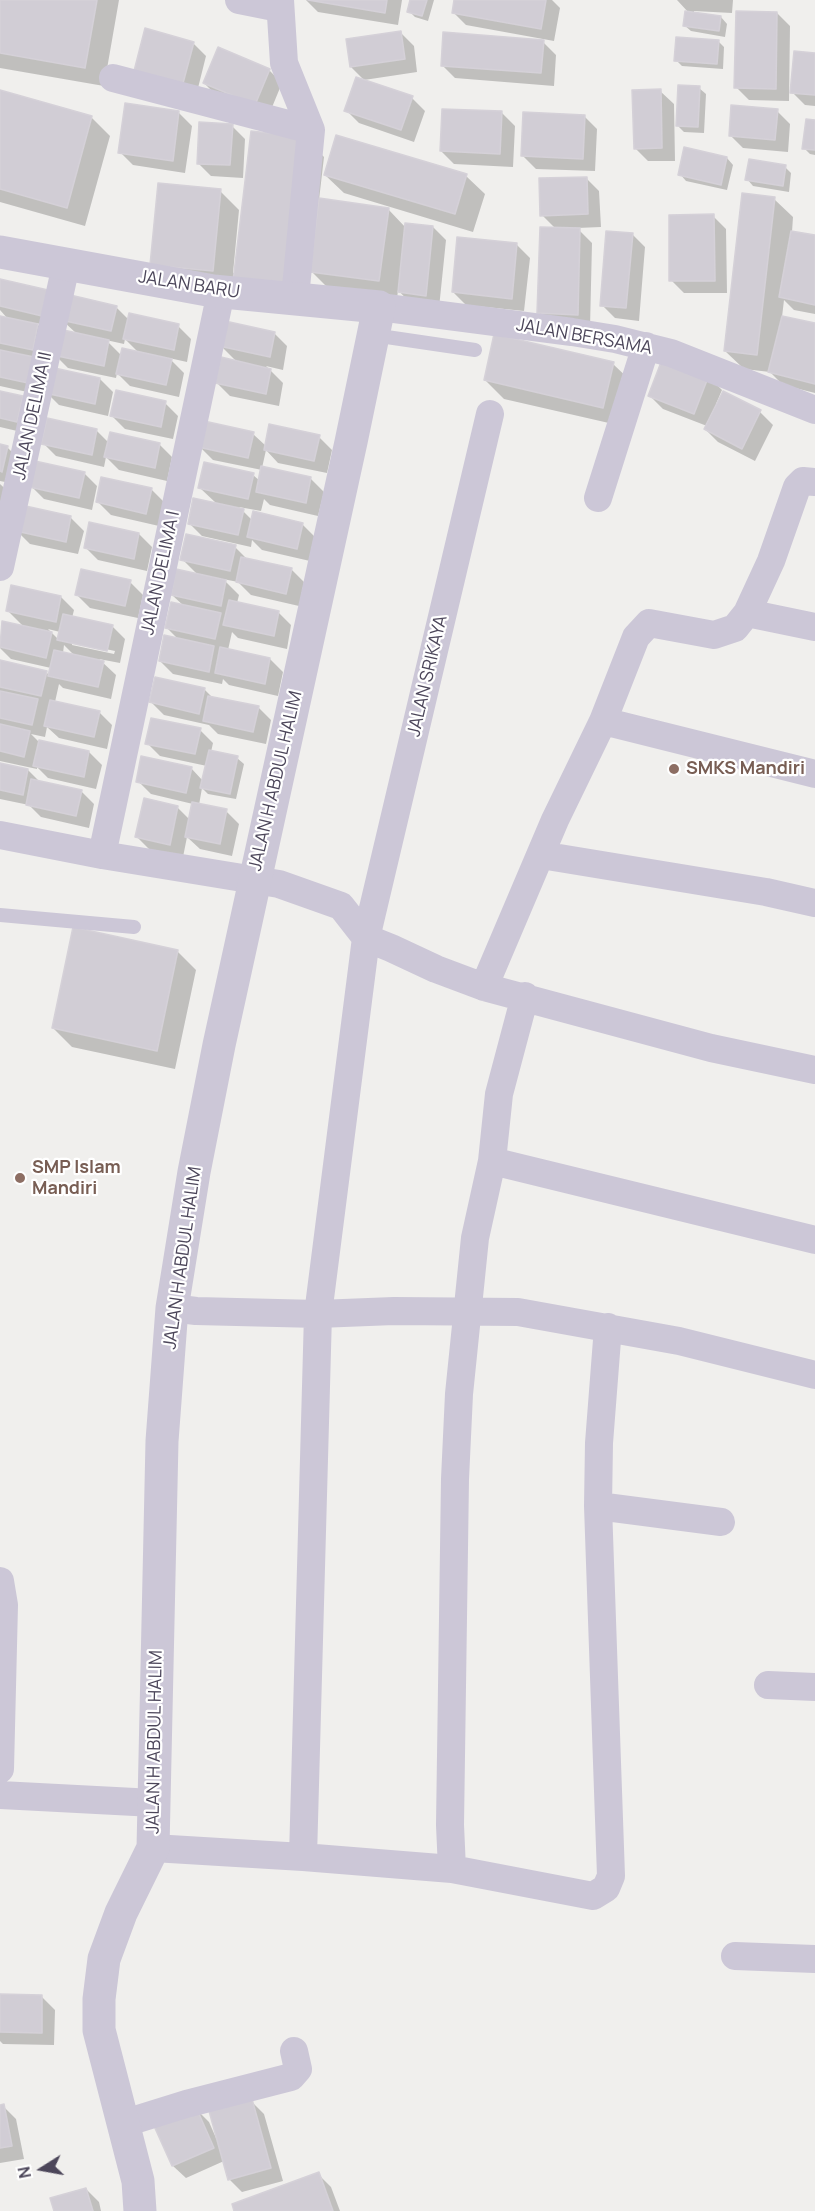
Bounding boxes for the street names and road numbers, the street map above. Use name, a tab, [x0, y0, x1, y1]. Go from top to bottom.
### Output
street label: JALAN BARU	[137, 266, 241, 304]
street label: JALAN BERSAMA	[514, 314, 654, 360]
street label: JALAN DELIMA II	[9, 350, 57, 482]
street label: JALAN DELIMA I	[137, 509, 185, 637]
street label: JALAN SRIKAYA	[404, 613, 452, 739]
street label: JALAN H ABDUL HALIM	[245, 689, 307, 873]
street label: JALAN H ABDUL HALIM	[160, 1165, 206, 1351]
street label: JALAN H ABDUL HALIM	[143, 1650, 167, 1834]

